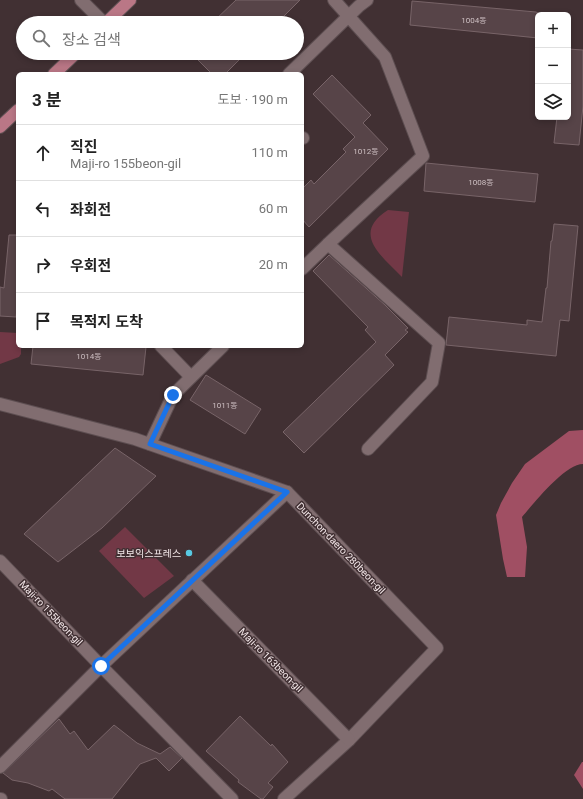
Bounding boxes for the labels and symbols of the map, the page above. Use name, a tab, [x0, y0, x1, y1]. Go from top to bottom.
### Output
house number: 1004동	[461, 16, 487, 25]
house number: 1012동	[353, 147, 379, 156]
house number: 1008동	[468, 178, 494, 187]
house number: 1014동	[76, 352, 102, 361]
route end	[164, 386, 182, 404]
house number: 1011동	[212, 401, 238, 410]
street label: Dunchon-daero 280beon-gil	[295, 500, 387, 596]
place label: 보보익스프레스	[117, 548, 181, 559]
marker: 보보익스프레스	[184, 548, 194, 558]
street label: Maji-ro 155beon-gil	[17, 578, 85, 648]
street label: Maji-ro 163beon-gil	[237, 626, 305, 694]
route start	[92, 657, 110, 675]

